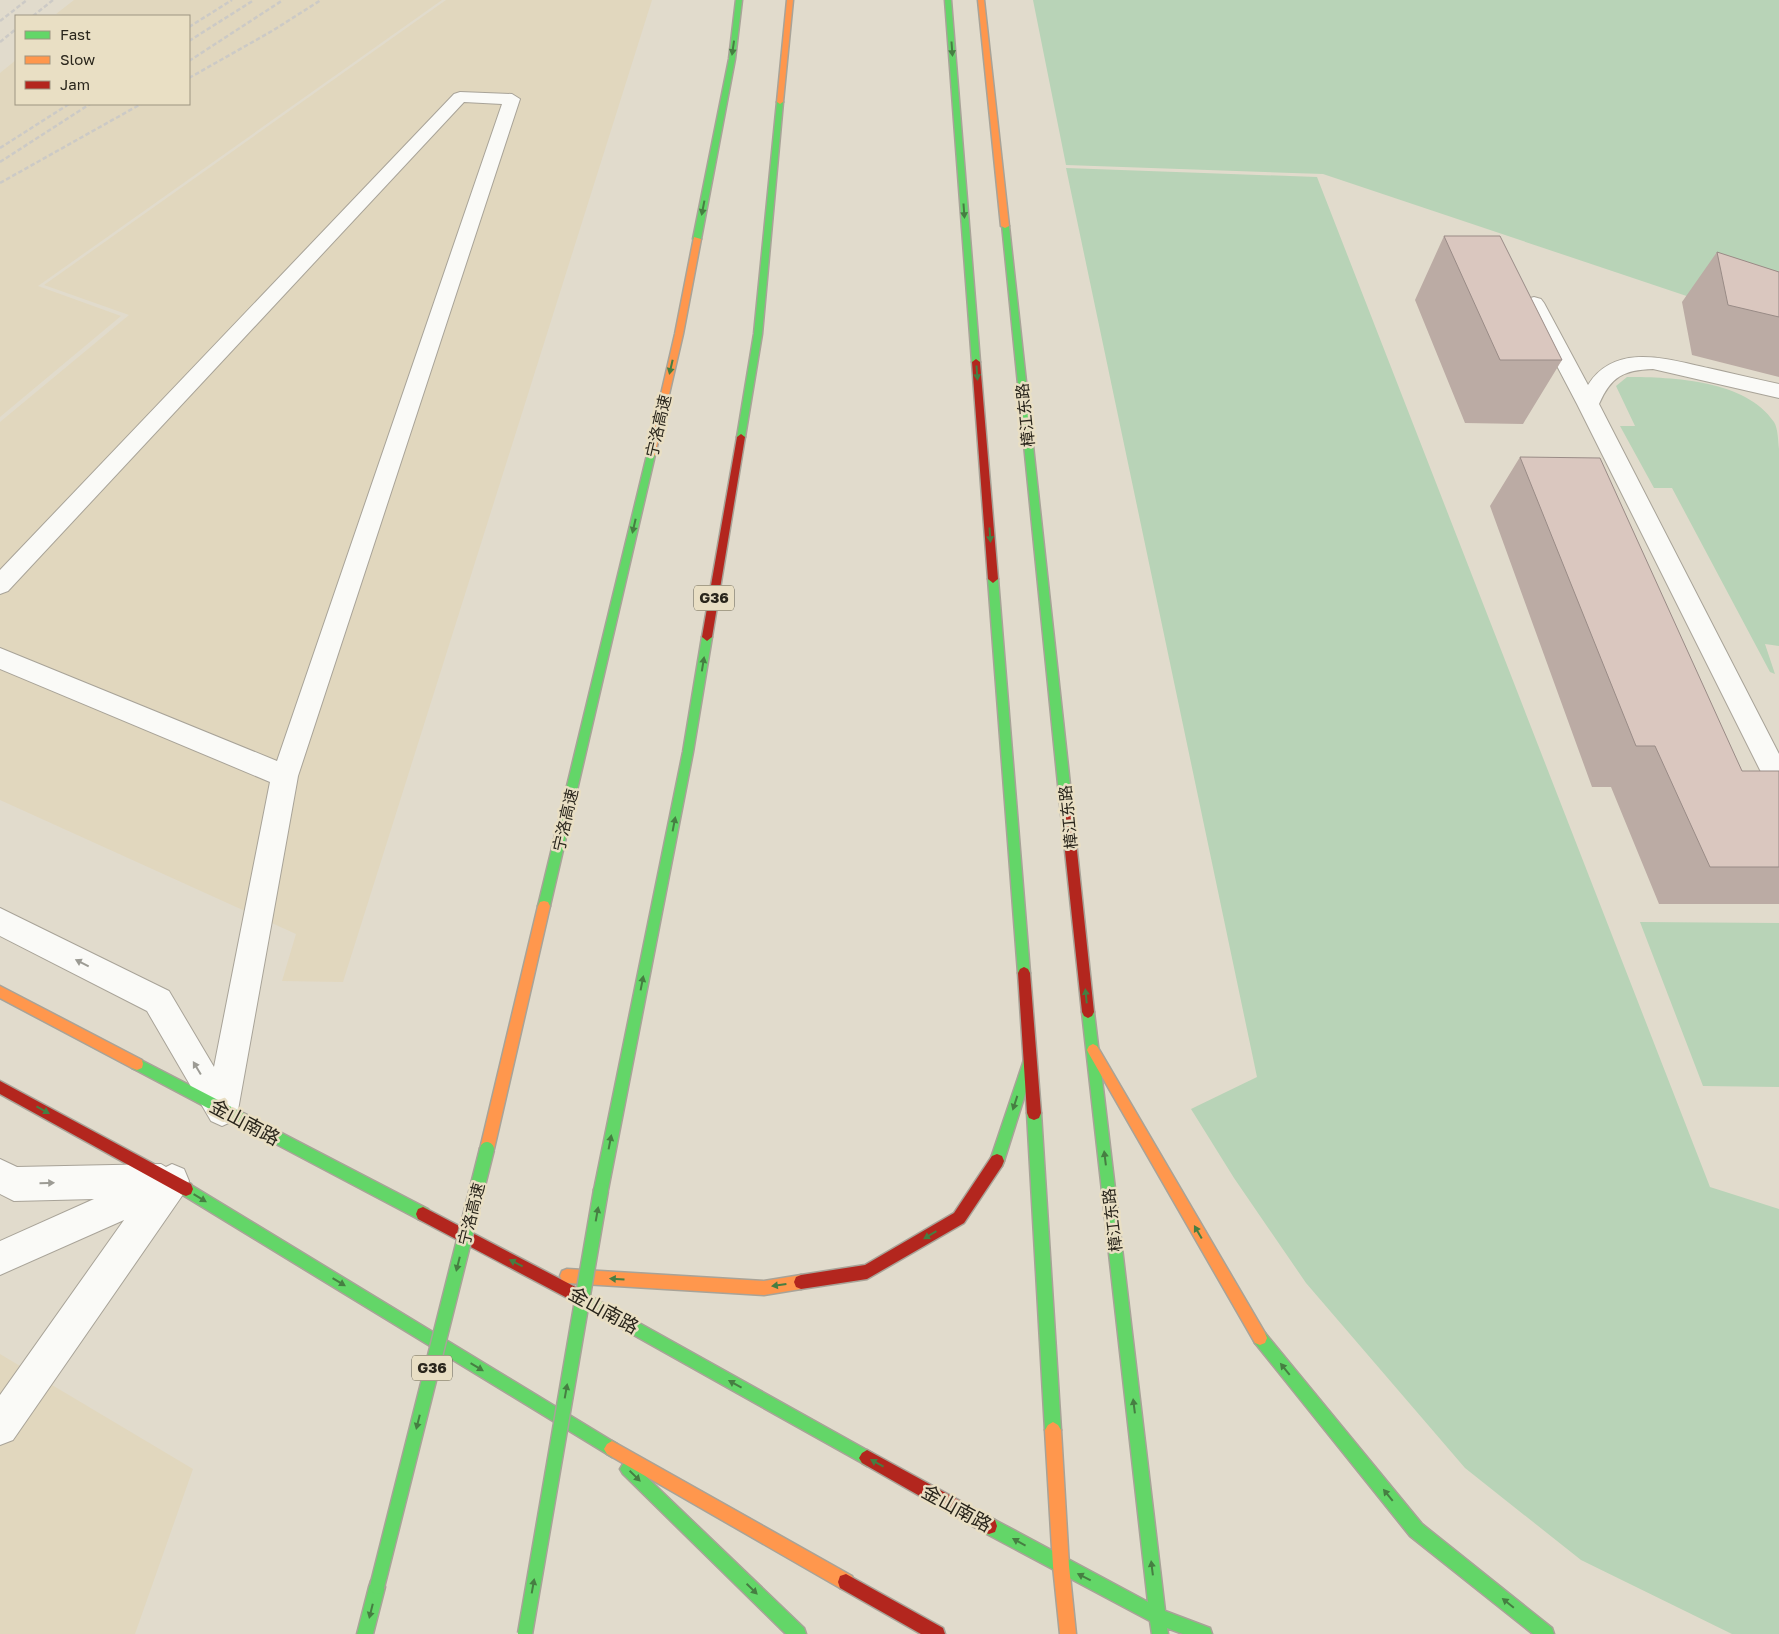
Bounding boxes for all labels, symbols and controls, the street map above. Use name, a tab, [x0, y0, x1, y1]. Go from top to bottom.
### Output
legend	[15, 15, 190, 105]
text: Fast	[60, 25, 91, 43]
one-way arrow	[729, 41, 737, 57]
one-way arrow	[948, 41, 956, 57]
text: Slow	[60, 50, 95, 68]
text: Jam	[60, 75, 90, 93]
one-way arrow	[699, 200, 707, 216]
one-way arrow	[961, 203, 969, 219]
one-way arrow	[667, 360, 675, 375]
one-way arrow	[973, 365, 981, 381]
street label: 樟江东路	[1012, 382, 1038, 448]
street label: 宁洛高速	[641, 393, 675, 459]
one-way arrow	[630, 518, 638, 533]
one-way arrow	[986, 527, 994, 543]
road number: G36	[694, 586, 734, 610]
one-way arrow	[699, 655, 707, 671]
street label: 樟江东路	[1055, 784, 1081, 850]
street label: 宁洛高速	[548, 787, 582, 853]
one-way arrow	[670, 816, 678, 831]
one-way arrow	[75, 959, 89, 967]
one-way arrow	[638, 975, 646, 990]
one-way arrow	[1082, 988, 1090, 1004]
one-way arrow	[193, 1061, 202, 1074]
street label: 金山南路	[206, 1094, 284, 1150]
one-way arrow	[1011, 1096, 1019, 1111]
one-way arrow	[35, 1106, 50, 1114]
one-way arrow	[606, 1135, 614, 1150]
one-way arrow	[1101, 1150, 1109, 1166]
one-way arrow	[39, 1179, 55, 1187]
street label: 宁洛高速	[454, 1181, 488, 1247]
street label: 樟江东路	[1098, 1187, 1126, 1253]
one-way arrow	[193, 1193, 206, 1202]
one-way arrow	[593, 1205, 601, 1221]
one-way arrow	[1193, 1226, 1202, 1239]
one-way arrow	[923, 1230, 936, 1239]
one-way arrow	[454, 1257, 462, 1272]
one-way arrow	[509, 1259, 523, 1267]
one-way arrow	[608, 1275, 624, 1283]
one-way arrow	[332, 1278, 345, 1287]
street label: 金山南路	[565, 1281, 643, 1338]
one-way arrow	[770, 1282, 786, 1290]
road number: G36	[412, 1356, 452, 1380]
one-way arrow	[471, 1362, 484, 1372]
one-way arrow	[1280, 1362, 1291, 1375]
one-way arrow	[728, 1379, 742, 1388]
one-way arrow	[563, 1383, 571, 1399]
one-way arrow	[1130, 1398, 1138, 1414]
one-way arrow	[414, 1414, 422, 1429]
one-way arrow	[869, 1459, 884, 1467]
one-way arrow	[629, 1470, 641, 1482]
street label: 金山南路	[918, 1479, 996, 1536]
one-way arrow	[1382, 1489, 1393, 1502]
one-way arrow	[1011, 1538, 1026, 1546]
one-way arrow	[1148, 1559, 1156, 1575]
one-way arrow	[1076, 1573, 1091, 1581]
one-way arrow	[529, 1578, 537, 1594]
one-way arrow	[746, 1583, 758, 1595]
one-way arrow	[1501, 1598, 1514, 1609]
one-way arrow	[366, 1603, 374, 1618]

